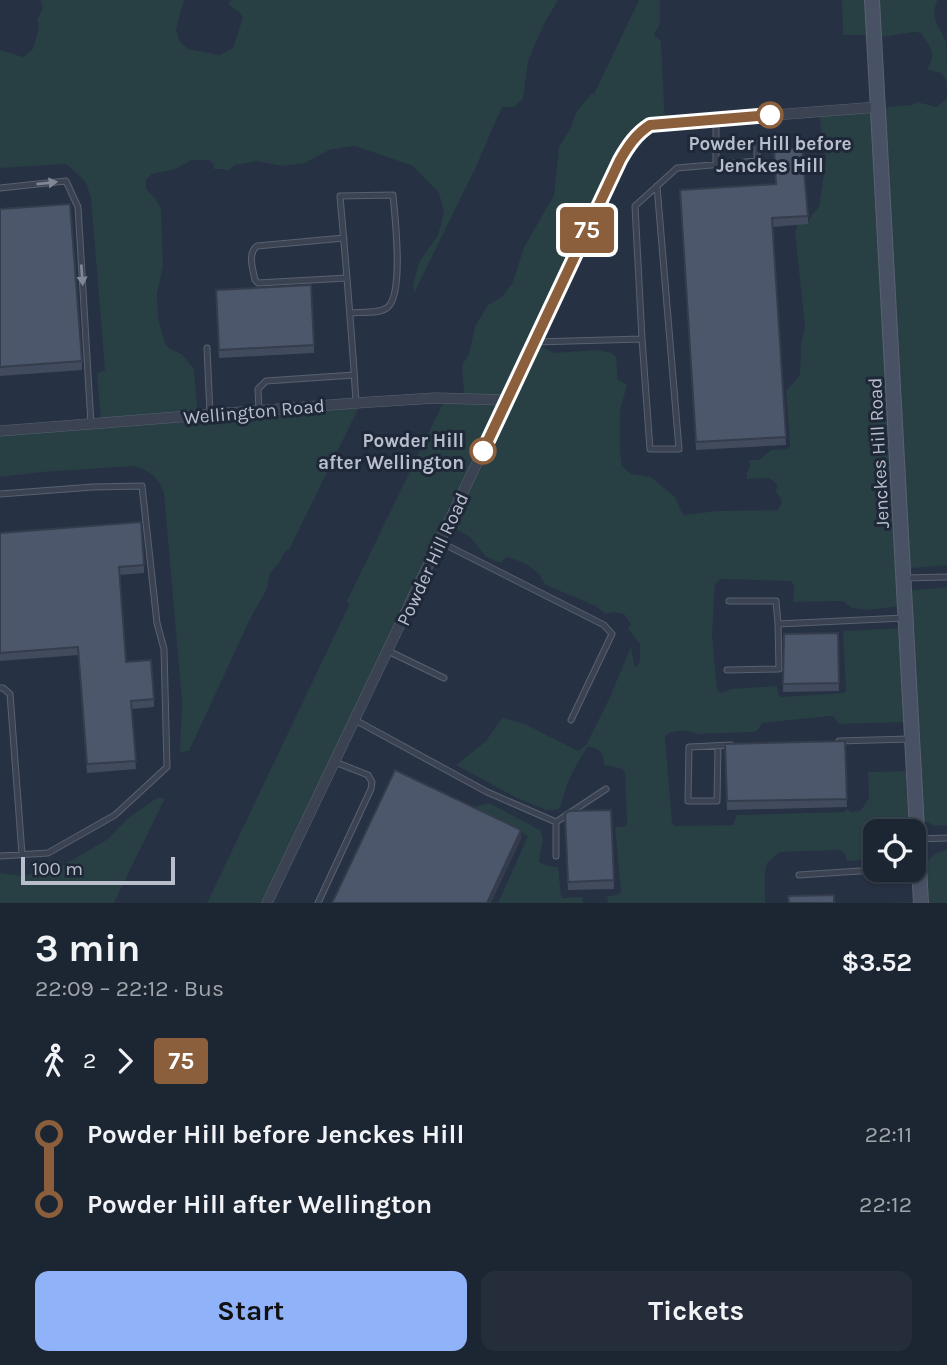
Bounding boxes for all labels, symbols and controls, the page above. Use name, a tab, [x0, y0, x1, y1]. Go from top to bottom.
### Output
marker: Powder Hill before Jenckes Hill	[757, 102, 783, 128]
place label: Powder Hill before Jenckes Hill	[688, 133, 852, 177]
one-way arrow	[36, 177, 58, 188]
line badge: 75	[556, 207, 618, 253]
text: 75	[574, 216, 600, 244]
one-way arrow	[77, 264, 88, 286]
street label: Jenckes Hill Road	[864, 377, 894, 529]
street label: Wellington Road	[182, 395, 326, 429]
place label: Powder Hill after Wellington	[318, 430, 464, 474]
marker: Powder Hill after Wellington	[470, 438, 496, 464]
street label: Powder Hill Road	[392, 489, 473, 629]
map controls	[863, 819, 926, 882]
button: locate	[863, 819, 926, 882]
scale bar	[21, 854, 175, 886]
text: 100 m	[32, 858, 83, 880]
text: 3 min	[35, 926, 140, 971]
text: $3.52	[841, 947, 912, 978]
text: 22:09 – 22:12 · Bus	[35, 975, 224, 1002]
icon: walk	[35, 1042, 73, 1080]
icon: forward	[106, 1042, 144, 1080]
text: 2	[83, 1047, 96, 1074]
text: 75	[168, 1047, 194, 1075]
text: Powder Hill before Jenckes Hill	[87, 1119, 464, 1150]
text: 22:11	[865, 1121, 912, 1148]
text: Powder Hill after Wellington	[87, 1189, 432, 1220]
text: 22:12	[859, 1191, 912, 1218]
button: Start	[35, 1271, 467, 1351]
button: Tickets	[481, 1271, 912, 1351]

